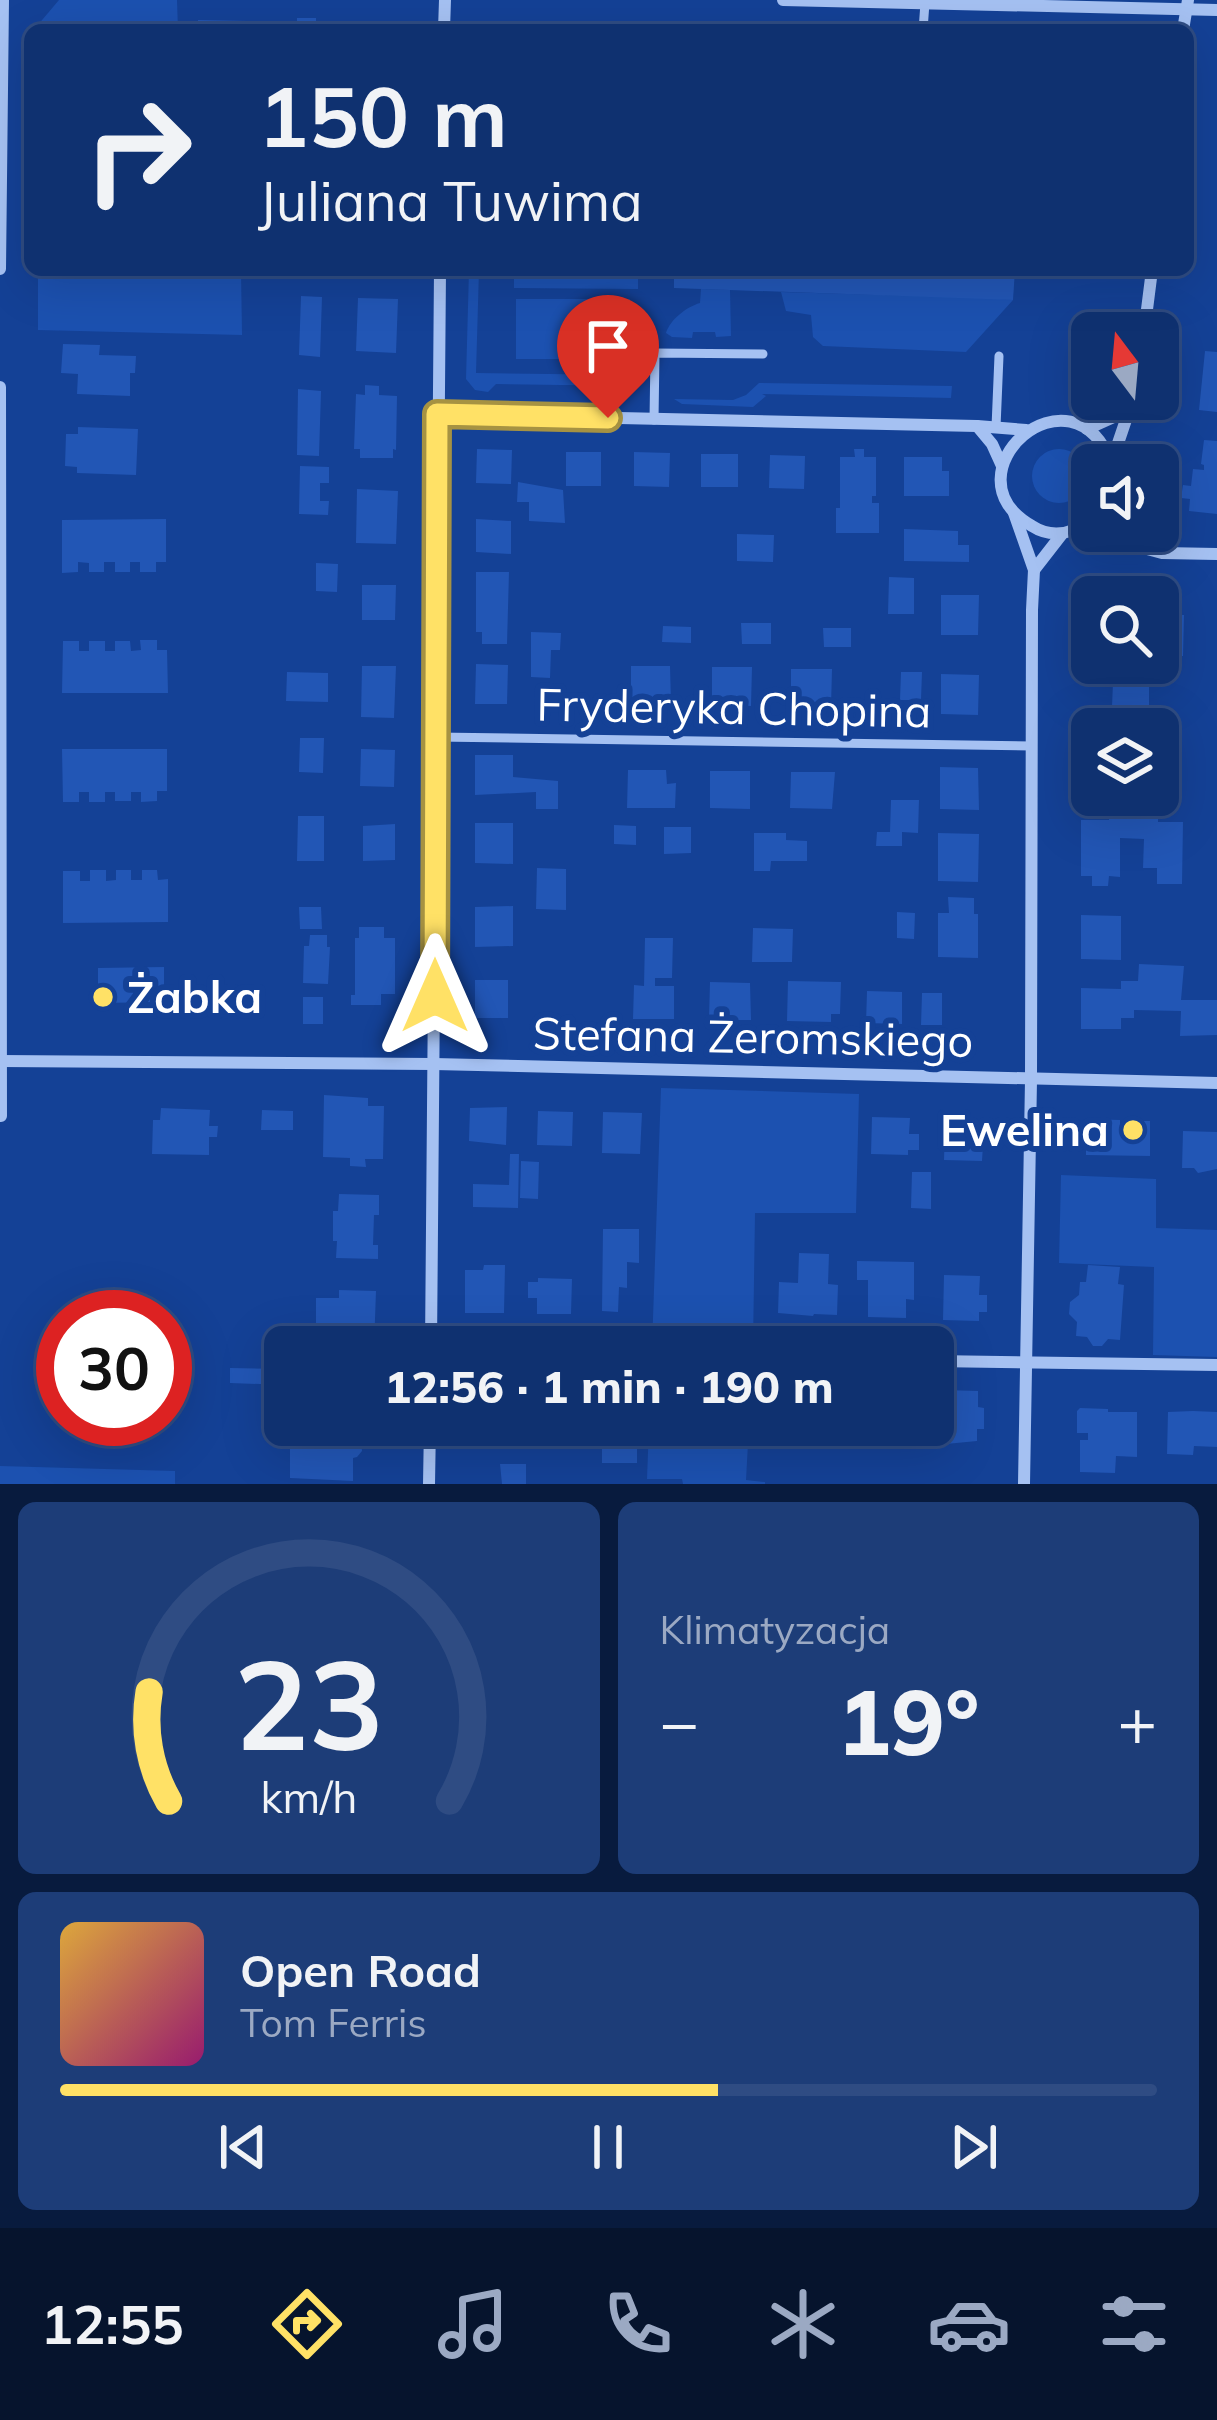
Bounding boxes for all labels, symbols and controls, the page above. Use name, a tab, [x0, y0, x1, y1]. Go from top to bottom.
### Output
text: 150 m	[258, 63, 508, 168]
icon: right	[60, 72, 216, 228]
text: Juliana Tuwima	[258, 167, 643, 235]
pin	[557, 295, 659, 418]
north arrow	[1071, 312, 1179, 420]
map controls	[1071, 312, 1179, 816]
icon: arrive	[575, 313, 641, 379]
button: sound	[1071, 444, 1179, 552]
button: search	[1071, 576, 1179, 684]
street label: Fryderyka Chopina	[536, 676, 932, 738]
button: layers	[1071, 708, 1179, 816]
position arrow	[372, 933, 498, 1059]
place label: Żabka	[127, 968, 262, 1024]
marker: Żabka	[90, 984, 116, 1010]
street label: Stefana Żeromskiego	[532, 1004, 974, 1068]
place label: Ewelina	[940, 1101, 1109, 1157]
marker: Ewelina	[1120, 1117, 1146, 1143]
speed limit sign: 30	[36, 1290, 192, 1446]
text: 12:56 · 1 min · 190 m	[384, 1358, 834, 1414]
text: Klimatyzacja	[660, 1605, 890, 1654]
text: 23	[234, 1625, 384, 1781]
text: 19°	[837, 1665, 980, 1778]
text: −	[660, 1680, 699, 1763]
text: +	[1117, 1680, 1157, 1763]
text: km/h	[260, 1770, 357, 1824]
text: Open Road	[240, 1942, 481, 1998]
text: Tom Ferris	[240, 1998, 427, 2047]
icon: previous	[210, 2114, 276, 2180]
icon: pause	[575, 2114, 641, 2180]
icon: next	[941, 2114, 1007, 2180]
icon: directions	[265, 2282, 349, 2366]
icon: music	[431, 2282, 515, 2366]
icon: phone	[596, 2282, 680, 2366]
icon: climate	[761, 2282, 845, 2366]
icon: car	[927, 2282, 1011, 2366]
icon: filters	[1092, 2282, 1176, 2366]
text: 12:55	[41, 2290, 184, 2358]

